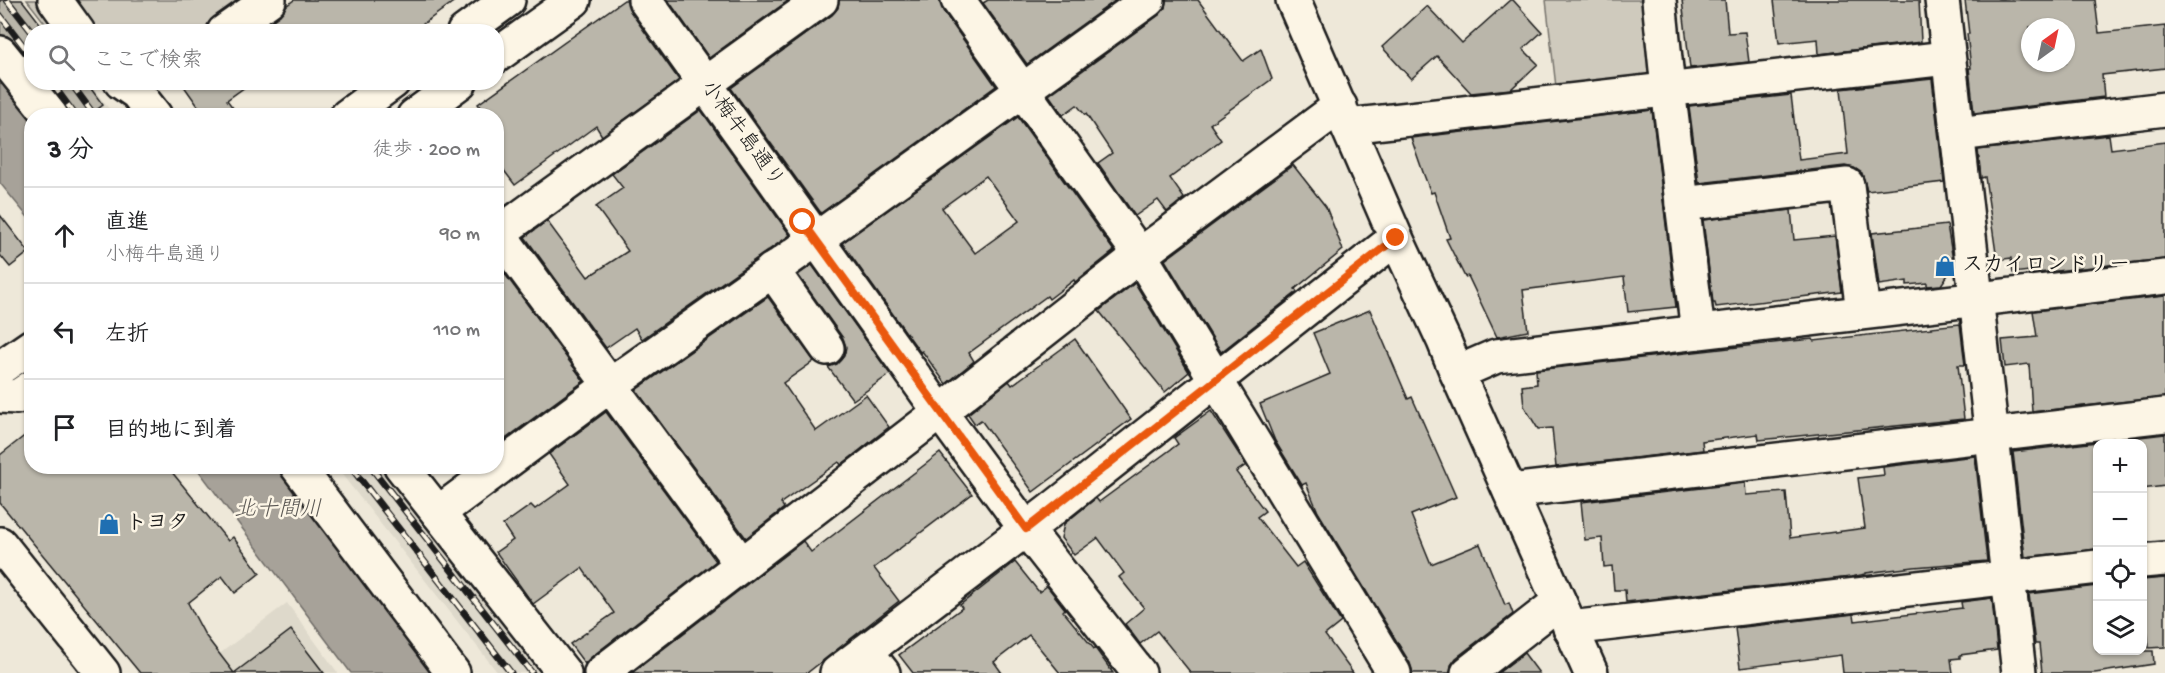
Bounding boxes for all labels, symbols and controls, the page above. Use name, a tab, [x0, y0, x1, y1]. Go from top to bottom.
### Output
north arrow	[2021, 18, 2075, 72]
search box	[24, 24, 504, 90]
icon: search	[45, 41, 78, 74]
text: ここで検索	[93, 49, 203, 75]
street label: 小梅牛島通り	[694, 76, 790, 193]
text: 3 分	[48, 137, 94, 168]
text: 徒歩 · 200 m	[373, 140, 480, 163]
route start	[789, 208, 815, 234]
text: 直進	[105, 211, 149, 237]
icon: ahead	[48, 219, 81, 252]
text: 90 m	[440, 224, 480, 247]
route end	[1382, 224, 1408, 250]
text: 小梅牛島通り	[105, 245, 225, 268]
shop icon: スカイロンドリー	[1933, 254, 1957, 278]
place label: スカイロンドリー	[1962, 254, 2130, 279]
icon: left	[48, 315, 81, 348]
text: 110 m	[434, 320, 480, 343]
text: 左折	[105, 323, 149, 349]
icon: arrive	[48, 411, 81, 444]
text: 目的地に到着	[105, 419, 237, 445]
map controls	[2093, 439, 2147, 655]
button: +	[2093, 439, 2147, 493]
button: −	[2093, 493, 2147, 547]
water label: 北十間川	[234, 497, 322, 524]
shop icon: トヨタ	[97, 512, 121, 536]
place label: トヨタ	[126, 512, 189, 537]
button: locate	[2093, 547, 2147, 601]
button: layers	[2093, 601, 2147, 655]

